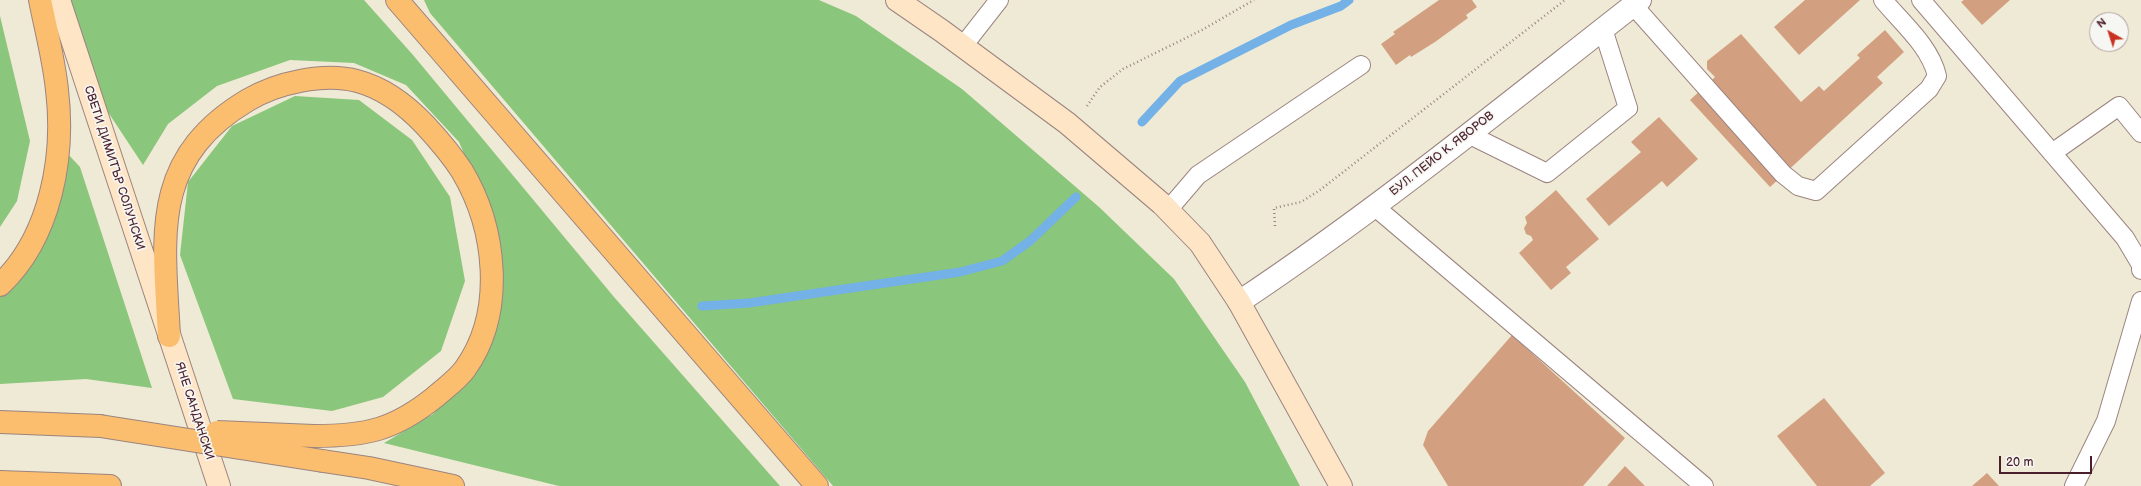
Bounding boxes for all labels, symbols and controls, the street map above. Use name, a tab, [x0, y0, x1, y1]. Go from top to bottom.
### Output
north arrow	[2089, 12, 2129, 52]
text: N	[2094, 15, 2109, 31]
street label: СВЕТИ ДИМИТЪР СОЛУНСКИ	[81, 84, 147, 252]
street label: БУЛ. ПЕЙО К. ЯВОРОВ	[1387, 109, 1497, 199]
street label: ЯНЕ САНДАНСКИ	[171, 360, 217, 462]
scale bar	[2001, 448, 2094, 474]
text: 20 m	[2006, 455, 2033, 470]

